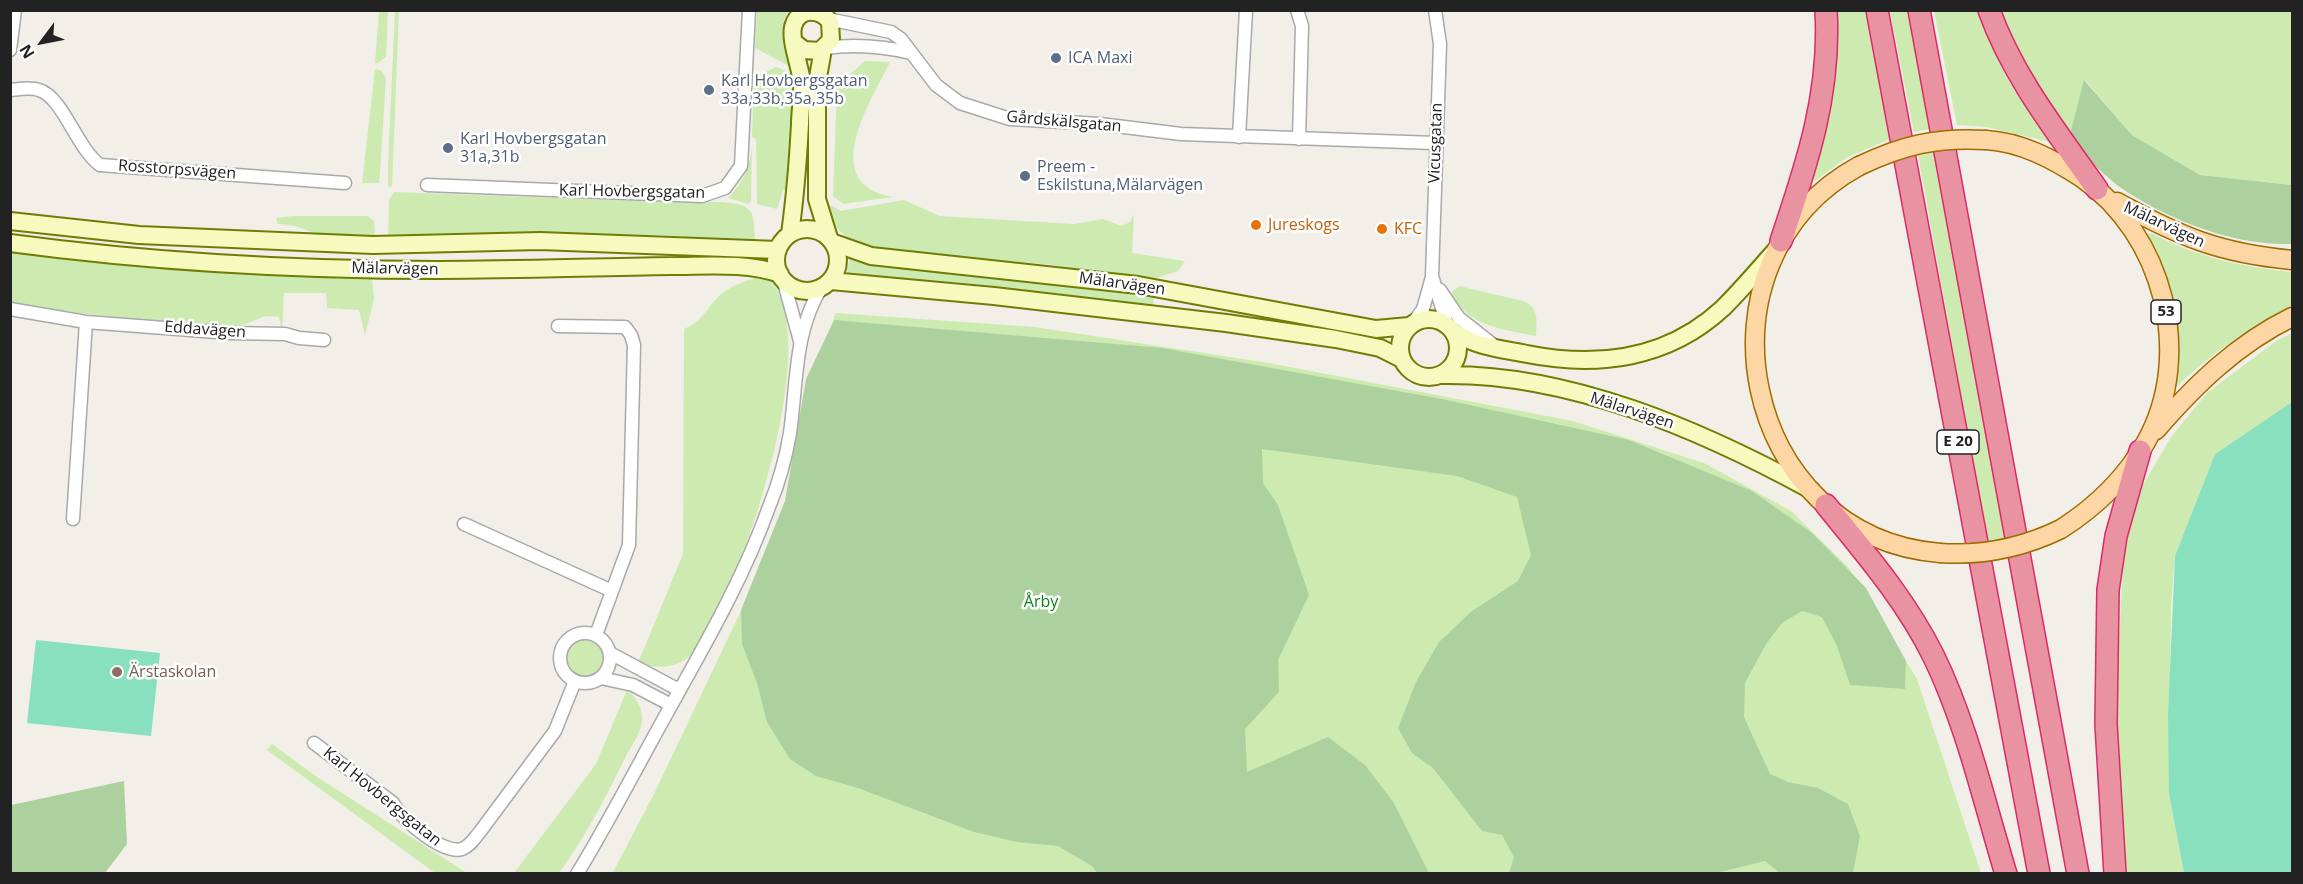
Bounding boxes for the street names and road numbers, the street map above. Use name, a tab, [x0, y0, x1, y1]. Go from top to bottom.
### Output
street label: Vicusgatan	[1425, 102, 1447, 184]
street label: Gårdskälsgatan	[1006, 107, 1122, 137]
street label: Rosstorpsvägen	[117, 156, 237, 184]
street label: Karl Hovbergsgatan	[559, 181, 705, 203]
street label: Mälarvägen	[2120, 198, 2208, 252]
street label: Mälarvägen	[351, 259, 439, 279]
street label: Mälarvägen	[1078, 268, 1166, 300]
road number: 53	[2151, 300, 2181, 324]
street label: Eddavägen	[164, 318, 246, 342]
street label: Mälarvägen	[1588, 388, 1676, 434]
road number: E 20	[1937, 430, 1979, 454]
street label: Karl Hovbergsgatan	[319, 743, 445, 851]

